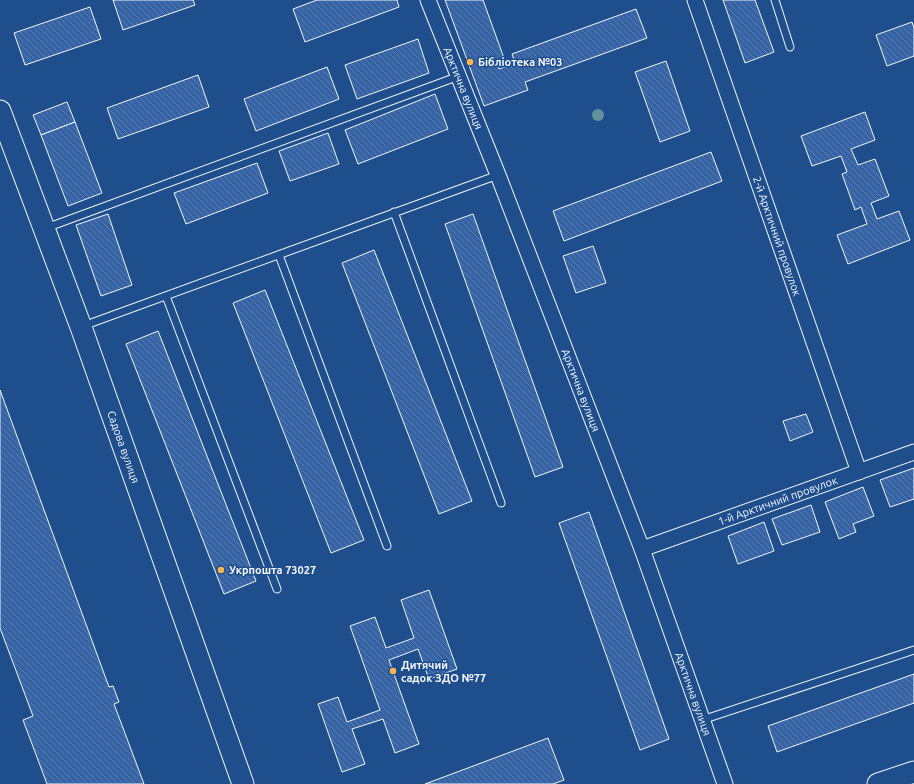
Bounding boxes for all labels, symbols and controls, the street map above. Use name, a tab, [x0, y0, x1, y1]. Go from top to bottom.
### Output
street label: Арктична вулиця	[441, 45, 485, 131]
place label: Бібліотека №03	[478, 56, 562, 68]
marker: Бібліотека №03	[465, 57, 475, 67]
street label: 2-й Арктичний провулок	[751, 175, 803, 298]
street label: Арктична вулиця	[559, 347, 602, 433]
street label: Садова вулиця	[105, 409, 142, 485]
street label: 1-й Арктичний провулок	[716, 474, 839, 527]
place label: Укрпошта 73027	[229, 564, 316, 576]
marker: Укрпошта 73027	[216, 565, 226, 575]
street label: Арктична вулиця	[673, 651, 713, 737]
place label: Дитячий садок ЗДО №77	[401, 659, 486, 684]
marker: Дитячий садок ЗДО №77	[388, 666, 398, 676]

